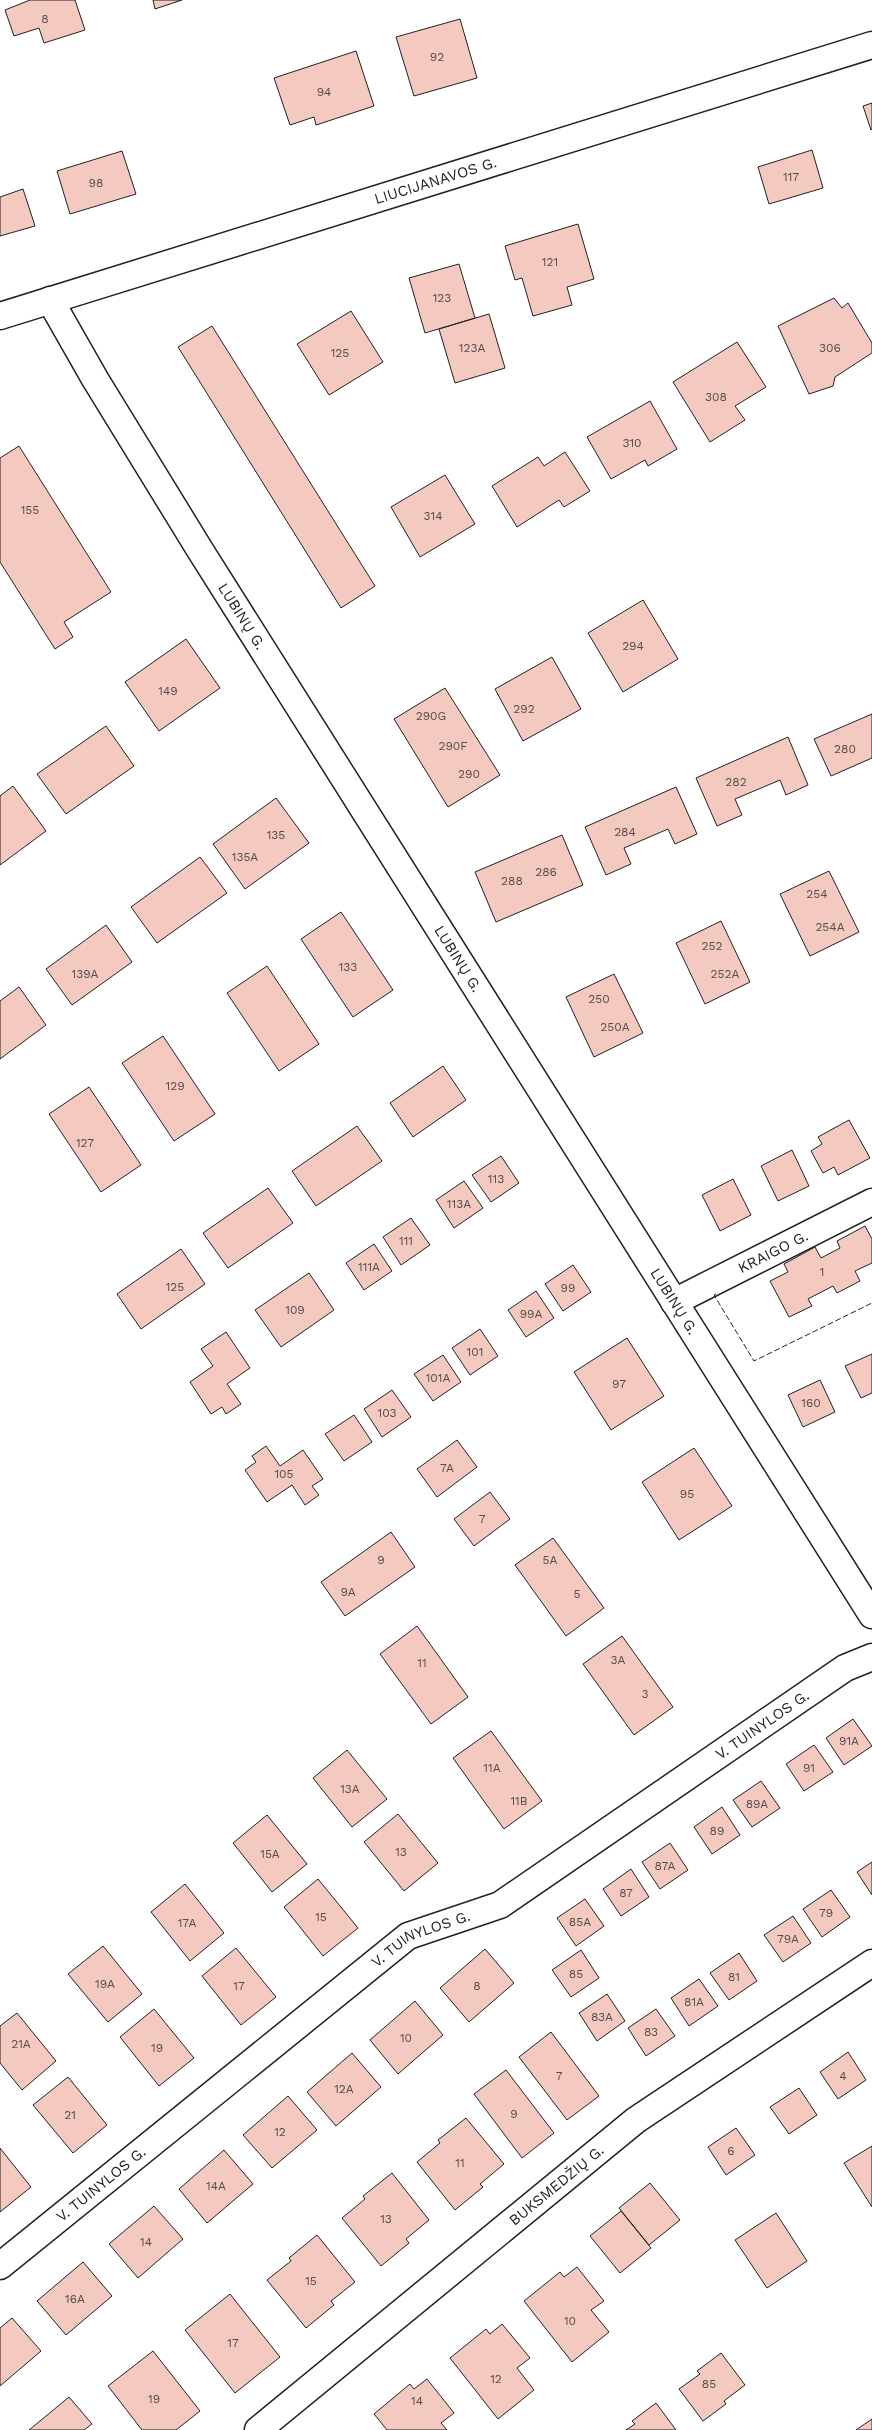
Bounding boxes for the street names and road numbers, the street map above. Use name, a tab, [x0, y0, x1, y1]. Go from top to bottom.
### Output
street label: LIUCIJANAVOS G.	[372, 153, 499, 208]
street label: LUBINŲ G.	[214, 580, 270, 653]
street label: LUBINŲ G.	[430, 922, 486, 995]
street label: KRAIGO G.	[735, 1227, 811, 1277]
street label: LUBINŲ G.	[646, 1265, 702, 1338]
street label: V. TUINYLOS G.	[712, 1686, 813, 1763]
street label: V. TUINYLOS G.	[368, 1907, 473, 1971]
street label: BUKSMEDŽIŲ G.	[505, 2141, 607, 2229]
street label: V. TUINYLOS G.	[53, 2143, 149, 2226]

